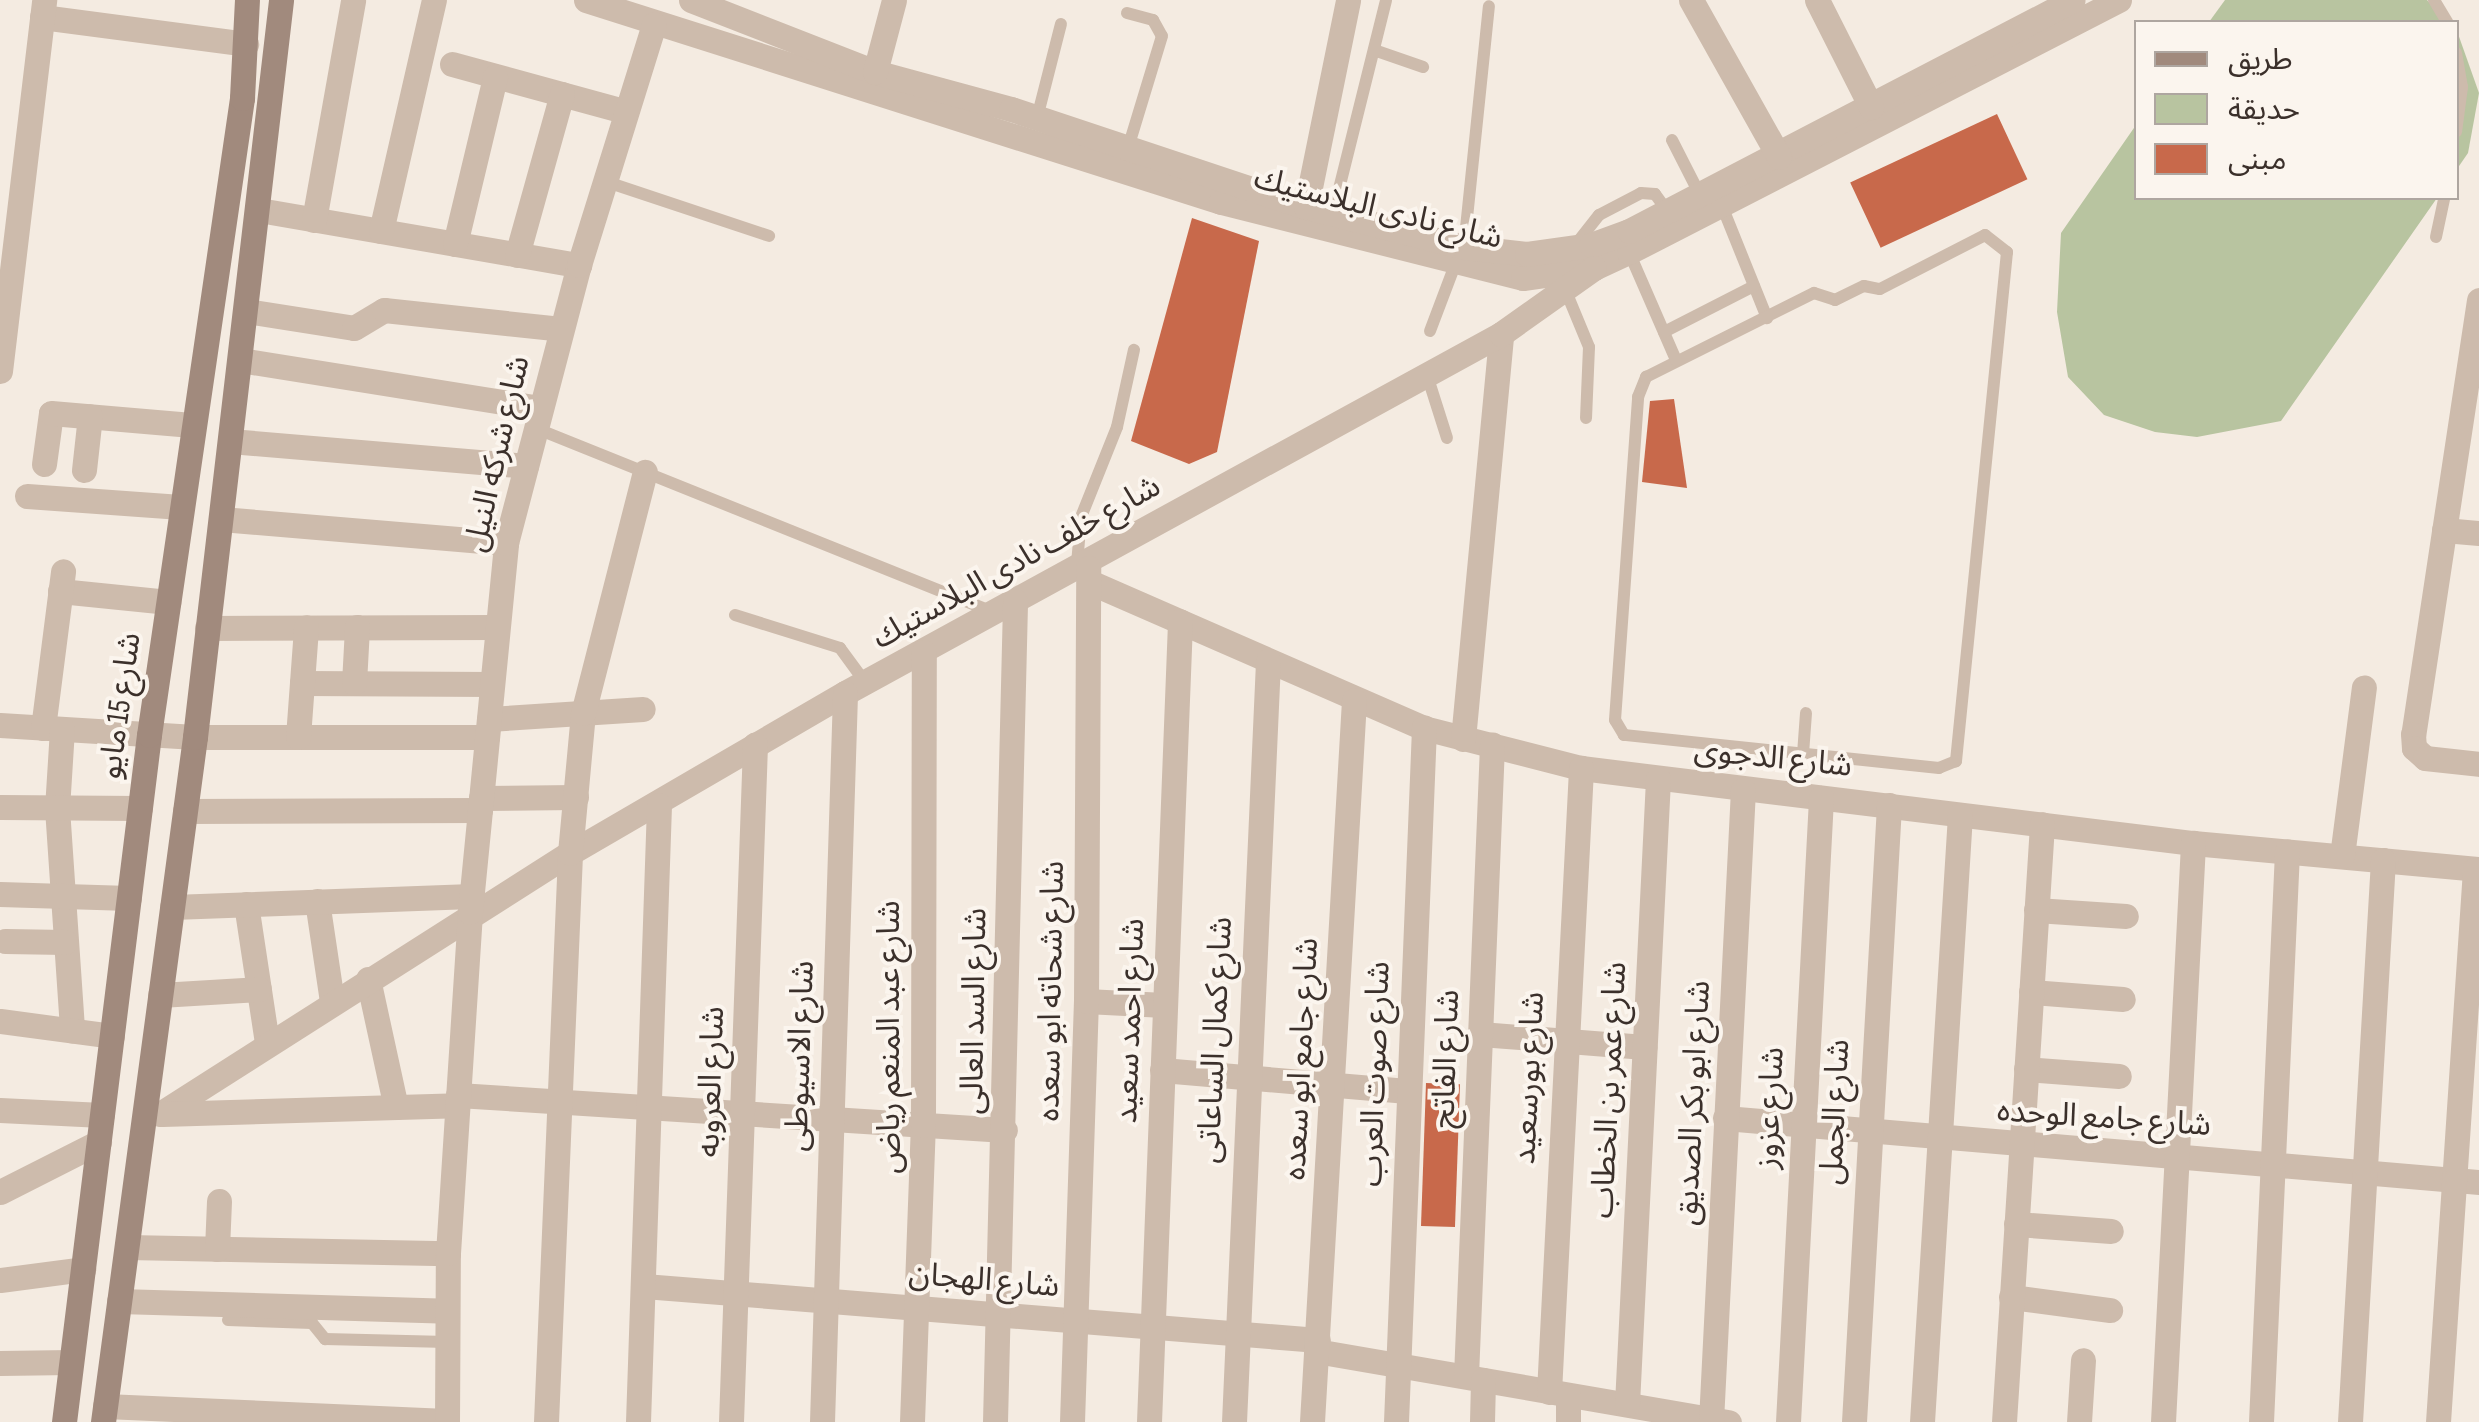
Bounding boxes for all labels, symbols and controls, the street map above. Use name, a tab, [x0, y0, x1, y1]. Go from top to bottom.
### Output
legend	[2134, 20, 2459, 200]
text: طريق	[2228, 42, 2293, 78]
text: حديقة	[2228, 92, 2300, 128]
text: مبنى	[2228, 142, 2286, 178]
street label: شارع نادى البلاستيك	[1250, 160, 1506, 258]
street label: شارع شركه النيل	[457, 352, 539, 556]
street label: شارع خلف نادى البلاستيك	[866, 468, 1168, 658]
street label: شارع 15 مايو	[92, 630, 150, 782]
street label: شارع الدجوى	[1692, 732, 1854, 786]
street label: شارع شحاته ابو سعده	[1031, 860, 1073, 1122]
street label: شارع عبد المنعم رياض	[871, 900, 909, 1174]
street label: شارع السد العالى	[954, 907, 996, 1115]
street label: شارع كمال الساعاتى	[1190, 916, 1242, 1164]
street label: شارع احمد سعيد	[1108, 918, 1154, 1124]
street label: شارع جامع ابو سعده	[1276, 937, 1328, 1181]
street label: شارع الاسيوطى	[778, 960, 824, 1152]
street label: شارع صوت العرب	[1353, 961, 1399, 1187]
street label: شارع عمر بن الخطاب	[1584, 961, 1636, 1219]
street label: شارع ابو بكر الصديق	[1668, 980, 1720, 1226]
street label: شارع الفاتح	[1425, 989, 1469, 1129]
street label: شارع بورسعيد	[1506, 991, 1554, 1165]
street label: شارع العروبه	[690, 1006, 734, 1158]
street label: شارع الجمل	[1813, 1038, 1859, 1186]
street label: شارع عزوز	[1749, 1046, 1793, 1170]
street label: شارع جامع الوحده	[1996, 1092, 2212, 1146]
street label: شارع الهجان	[907, 1255, 1061, 1307]

